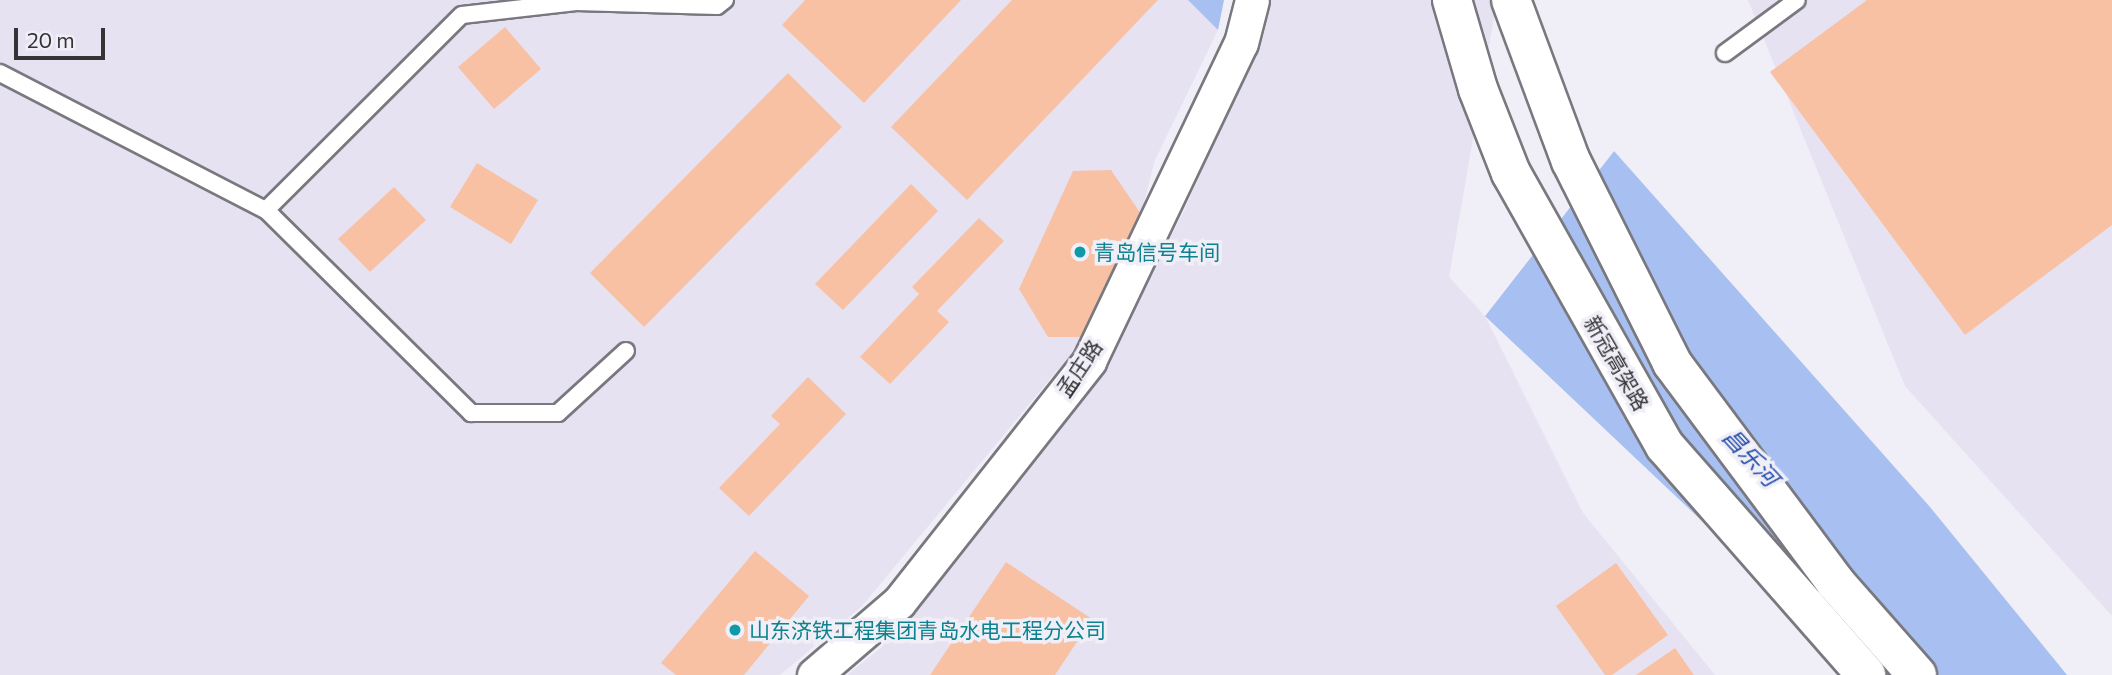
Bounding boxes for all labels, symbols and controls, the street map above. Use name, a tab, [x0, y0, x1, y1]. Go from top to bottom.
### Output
scale bar	[18, 14, 108, 58]
text: 20 m	[27, 27, 75, 52]
place label: 青岛信号车间	[1094, 239, 1220, 265]
marker: 青岛信号车间	[1072, 244, 1088, 260]
street label: 新冠高架路	[1580, 311, 1654, 415]
street label: 孟庄路	[1051, 335, 1107, 401]
water label: 昌乐河	[1717, 422, 1785, 492]
place label: 山东济铁工程集团青岛水电工程分公司	[749, 617, 1106, 643]
marker: 山东济铁工程集团青岛水电工程分公司	[727, 622, 743, 638]

